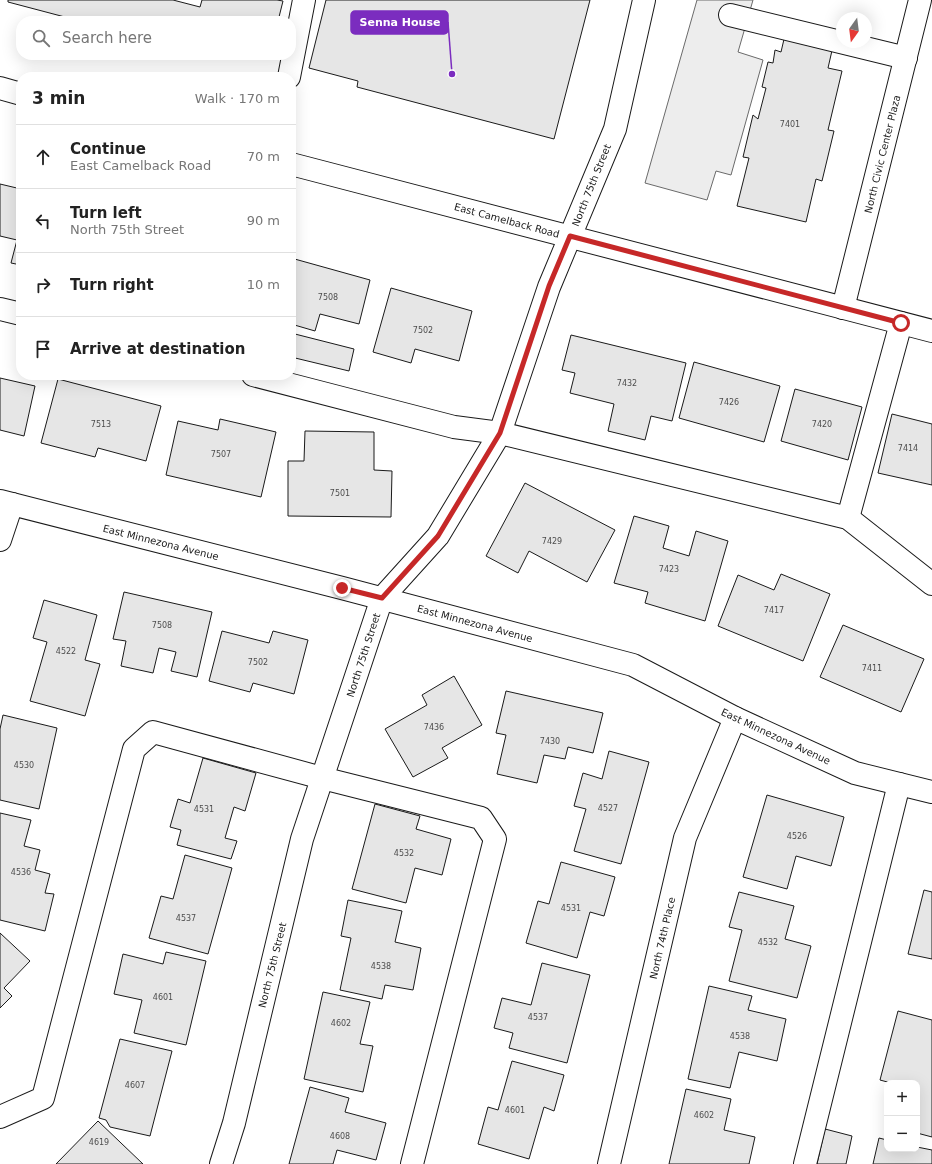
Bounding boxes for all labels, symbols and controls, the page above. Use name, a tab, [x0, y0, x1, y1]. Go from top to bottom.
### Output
callout: Senna House	[351, 11, 448, 34]
north arrow	[836, 12, 872, 48]
search box	[16, 16, 296, 60]
text: Senna House	[360, 16, 440, 29]
icon: search	[30, 27, 52, 49]
text: Search here	[62, 29, 152, 47]
text: 3 min	[32, 88, 85, 108]
text: Walk · 170 m	[195, 91, 280, 106]
street label: North Civic Center Plaza	[862, 94, 903, 214]
house number: 7401	[780, 120, 800, 129]
text: Continue	[70, 140, 146, 158]
street label: North 75th Street	[570, 142, 613, 228]
icon: ahead	[32, 146, 54, 168]
text: 70 m	[247, 149, 280, 164]
text: East Camelback Road	[70, 158, 211, 173]
street label: East Camelback Road	[453, 201, 561, 240]
text: Turn left	[70, 204, 142, 222]
icon: left	[32, 210, 54, 232]
text: 90 m	[247, 213, 280, 228]
text: North 75th Street	[70, 222, 184, 237]
icon: right	[32, 274, 54, 296]
text: Turn right	[70, 276, 154, 294]
text: 10 m	[247, 277, 280, 292]
house number: 7508	[318, 293, 338, 302]
route start	[892, 314, 910, 332]
house number: 7502	[413, 326, 433, 335]
icon: arrive	[32, 338, 54, 360]
text: Arrive at destination	[70, 340, 245, 358]
house number: 7432	[617, 379, 637, 388]
house number: 7426	[719, 398, 739, 407]
house number: 7513	[91, 420, 111, 429]
house number: 7420	[812, 420, 832, 429]
house number: 7414	[898, 444, 918, 453]
house number: 7507	[211, 450, 231, 459]
house number: 7501	[330, 489, 350, 498]
street label: East Minnezona Avenue	[102, 523, 220, 562]
house number: 7429	[542, 537, 562, 546]
house number: 7423	[659, 565, 679, 574]
route end	[333, 579, 351, 597]
street label: East Minnezona Avenue	[416, 603, 534, 644]
house number: 7417	[764, 606, 784, 615]
street label: North 75th Street	[345, 612, 382, 699]
house number: 7508	[152, 621, 172, 630]
house number: 4522	[56, 647, 76, 656]
house number: 7502	[248, 658, 268, 667]
house number: 7411	[862, 664, 882, 673]
street label: East Minnezona Avenue	[719, 706, 832, 767]
house number: 7436	[424, 723, 444, 732]
house number: 7430	[540, 737, 560, 746]
house number: 4530	[14, 761, 34, 770]
house number: 4527	[598, 804, 618, 813]
house number: 4531	[194, 805, 214, 814]
house number: 4526	[787, 832, 807, 841]
house number: 4532	[394, 849, 414, 858]
house number: 4536	[11, 868, 31, 877]
street label: North 74th Place	[648, 896, 677, 980]
house number: 4531	[561, 904, 581, 913]
house number: 4537	[176, 914, 196, 923]
street label: North 75th Street	[257, 921, 288, 1009]
house number: 4532	[758, 938, 778, 947]
house number: 4538	[371, 962, 391, 971]
house number: 4601	[153, 993, 173, 1002]
house number: 4537	[528, 1013, 548, 1022]
house number: 4602	[331, 1019, 351, 1028]
house number: 4538	[730, 1032, 750, 1041]
map controls	[884, 1080, 920, 1152]
button: +	[884, 1080, 920, 1116]
house number: 4607	[125, 1081, 145, 1090]
house number: 4601	[505, 1106, 525, 1115]
house number: 4602	[694, 1111, 714, 1120]
button: −	[884, 1116, 920, 1152]
house number: 4608	[330, 1132, 350, 1141]
house number: 4619	[89, 1138, 109, 1147]

